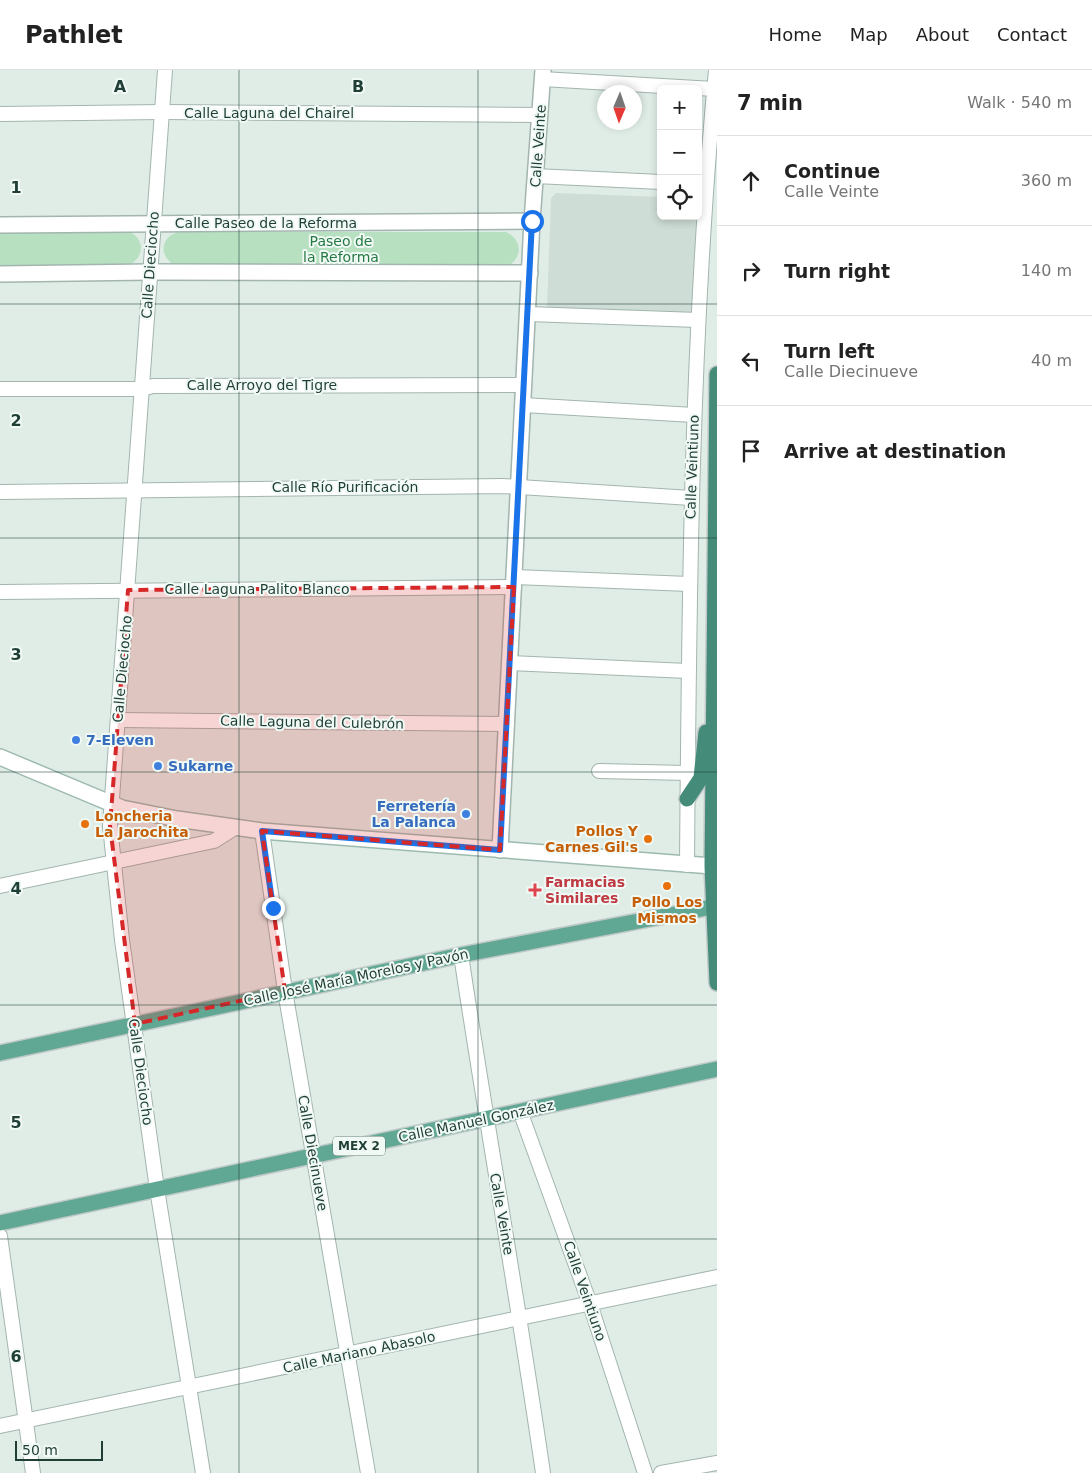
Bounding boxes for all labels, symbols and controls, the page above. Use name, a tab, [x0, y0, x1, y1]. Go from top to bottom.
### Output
text: Pathlet	[25, 21, 123, 49]
text: Home	[769, 24, 822, 45]
text: Map	[850, 24, 888, 45]
text: About	[916, 24, 969, 45]
text: Contact	[997, 24, 1067, 45]
text: A	[114, 77, 127, 96]
text: B	[352, 77, 364, 96]
north arrow	[597, 85, 642, 130]
map controls	[657, 85, 702, 220]
button: +	[657, 85, 702, 130]
text: 7 min	[737, 91, 803, 115]
text: Walk · 540 m	[967, 93, 1072, 112]
street label: Calle Veinte	[527, 104, 549, 188]
street label: Calle Laguna del Chairel	[184, 105, 354, 121]
button: −	[657, 130, 702, 175]
text: Continue	[784, 160, 880, 182]
icon: ahead	[737, 167, 765, 195]
text: 360 m	[1021, 171, 1072, 190]
button: locate	[657, 175, 702, 220]
text: 1	[10, 178, 22, 197]
text: Calle Veinte	[784, 182, 879, 201]
route start	[521, 210, 544, 233]
street label: Calle Dieciocho	[138, 211, 162, 319]
street label: Calle Paseo de la Reforma	[175, 215, 357, 231]
park label: Paseo de la Reforma	[303, 233, 379, 265]
icon: right	[737, 257, 765, 285]
text: Turn right	[784, 260, 890, 282]
text: 140 m	[1021, 261, 1072, 280]
text: Turn left	[784, 340, 875, 362]
icon: left	[737, 347, 765, 375]
text: 40 m	[1031, 351, 1072, 370]
text: Calle Diecinueve	[784, 362, 918, 381]
street label: Calle Arroyo del Tigre	[187, 377, 337, 393]
text: 2	[10, 411, 22, 430]
street label: Calle Veintiuno	[682, 414, 702, 520]
icon: arrive	[737, 437, 765, 465]
text: Arrive at destination	[784, 440, 1006, 462]
street label: Calle Río Purificación	[272, 479, 418, 495]
street label: Calle Laguna Palito Blanco	[164, 581, 350, 597]
street label: Calle Dieciocho	[109, 615, 135, 723]
text: 3	[10, 645, 22, 664]
street label: Calle Laguna del Culebrón	[220, 712, 404, 732]
place label: 7-Eleven	[86, 732, 154, 748]
marker: 7-Eleven	[70, 734, 82, 746]
place label: Sukarne	[168, 758, 233, 774]
marker: Sukarne	[152, 760, 164, 772]
place label: Ferretería La Palanca	[371, 798, 456, 830]
place label: Loncheria La Jarochita	[95, 808, 189, 840]
marker: Ferretería La Palanca	[460, 808, 472, 820]
marker: Loncheria La Jarochita	[79, 818, 91, 830]
place label: Pollos Y Carnes Gil's	[545, 823, 639, 855]
marker: Pollos Y Carnes Gil's	[642, 833, 654, 845]
place label: Farmacias Similares	[545, 874, 625, 906]
text: 4	[10, 879, 22, 898]
marker: Pollo Los Mismos	[661, 880, 673, 892]
marker: Farmacias Similares	[529, 884, 541, 896]
place label: Pollo Los Mismos	[632, 894, 702, 926]
route end	[262, 897, 285, 920]
street label: Calle José María Morelos y Pavón	[242, 945, 470, 1009]
street label: Calle Dieciocho	[126, 1018, 156, 1126]
street label: Calle Diecinueve	[295, 1094, 331, 1212]
street label: Calle Manuel González	[397, 1097, 555, 1145]
text: 5	[10, 1113, 22, 1132]
road number: MEX 2	[333, 1136, 385, 1156]
street label: Calle Veinte	[487, 1172, 517, 1256]
street label: Calle Veintiuno	[560, 1239, 610, 1343]
street label: Calle Mariano Abasolo	[281, 1328, 437, 1376]
text: 6	[10, 1347, 22, 1366]
scale bar	[15, 1438, 102, 1461]
text: 50 m	[22, 1442, 58, 1458]

